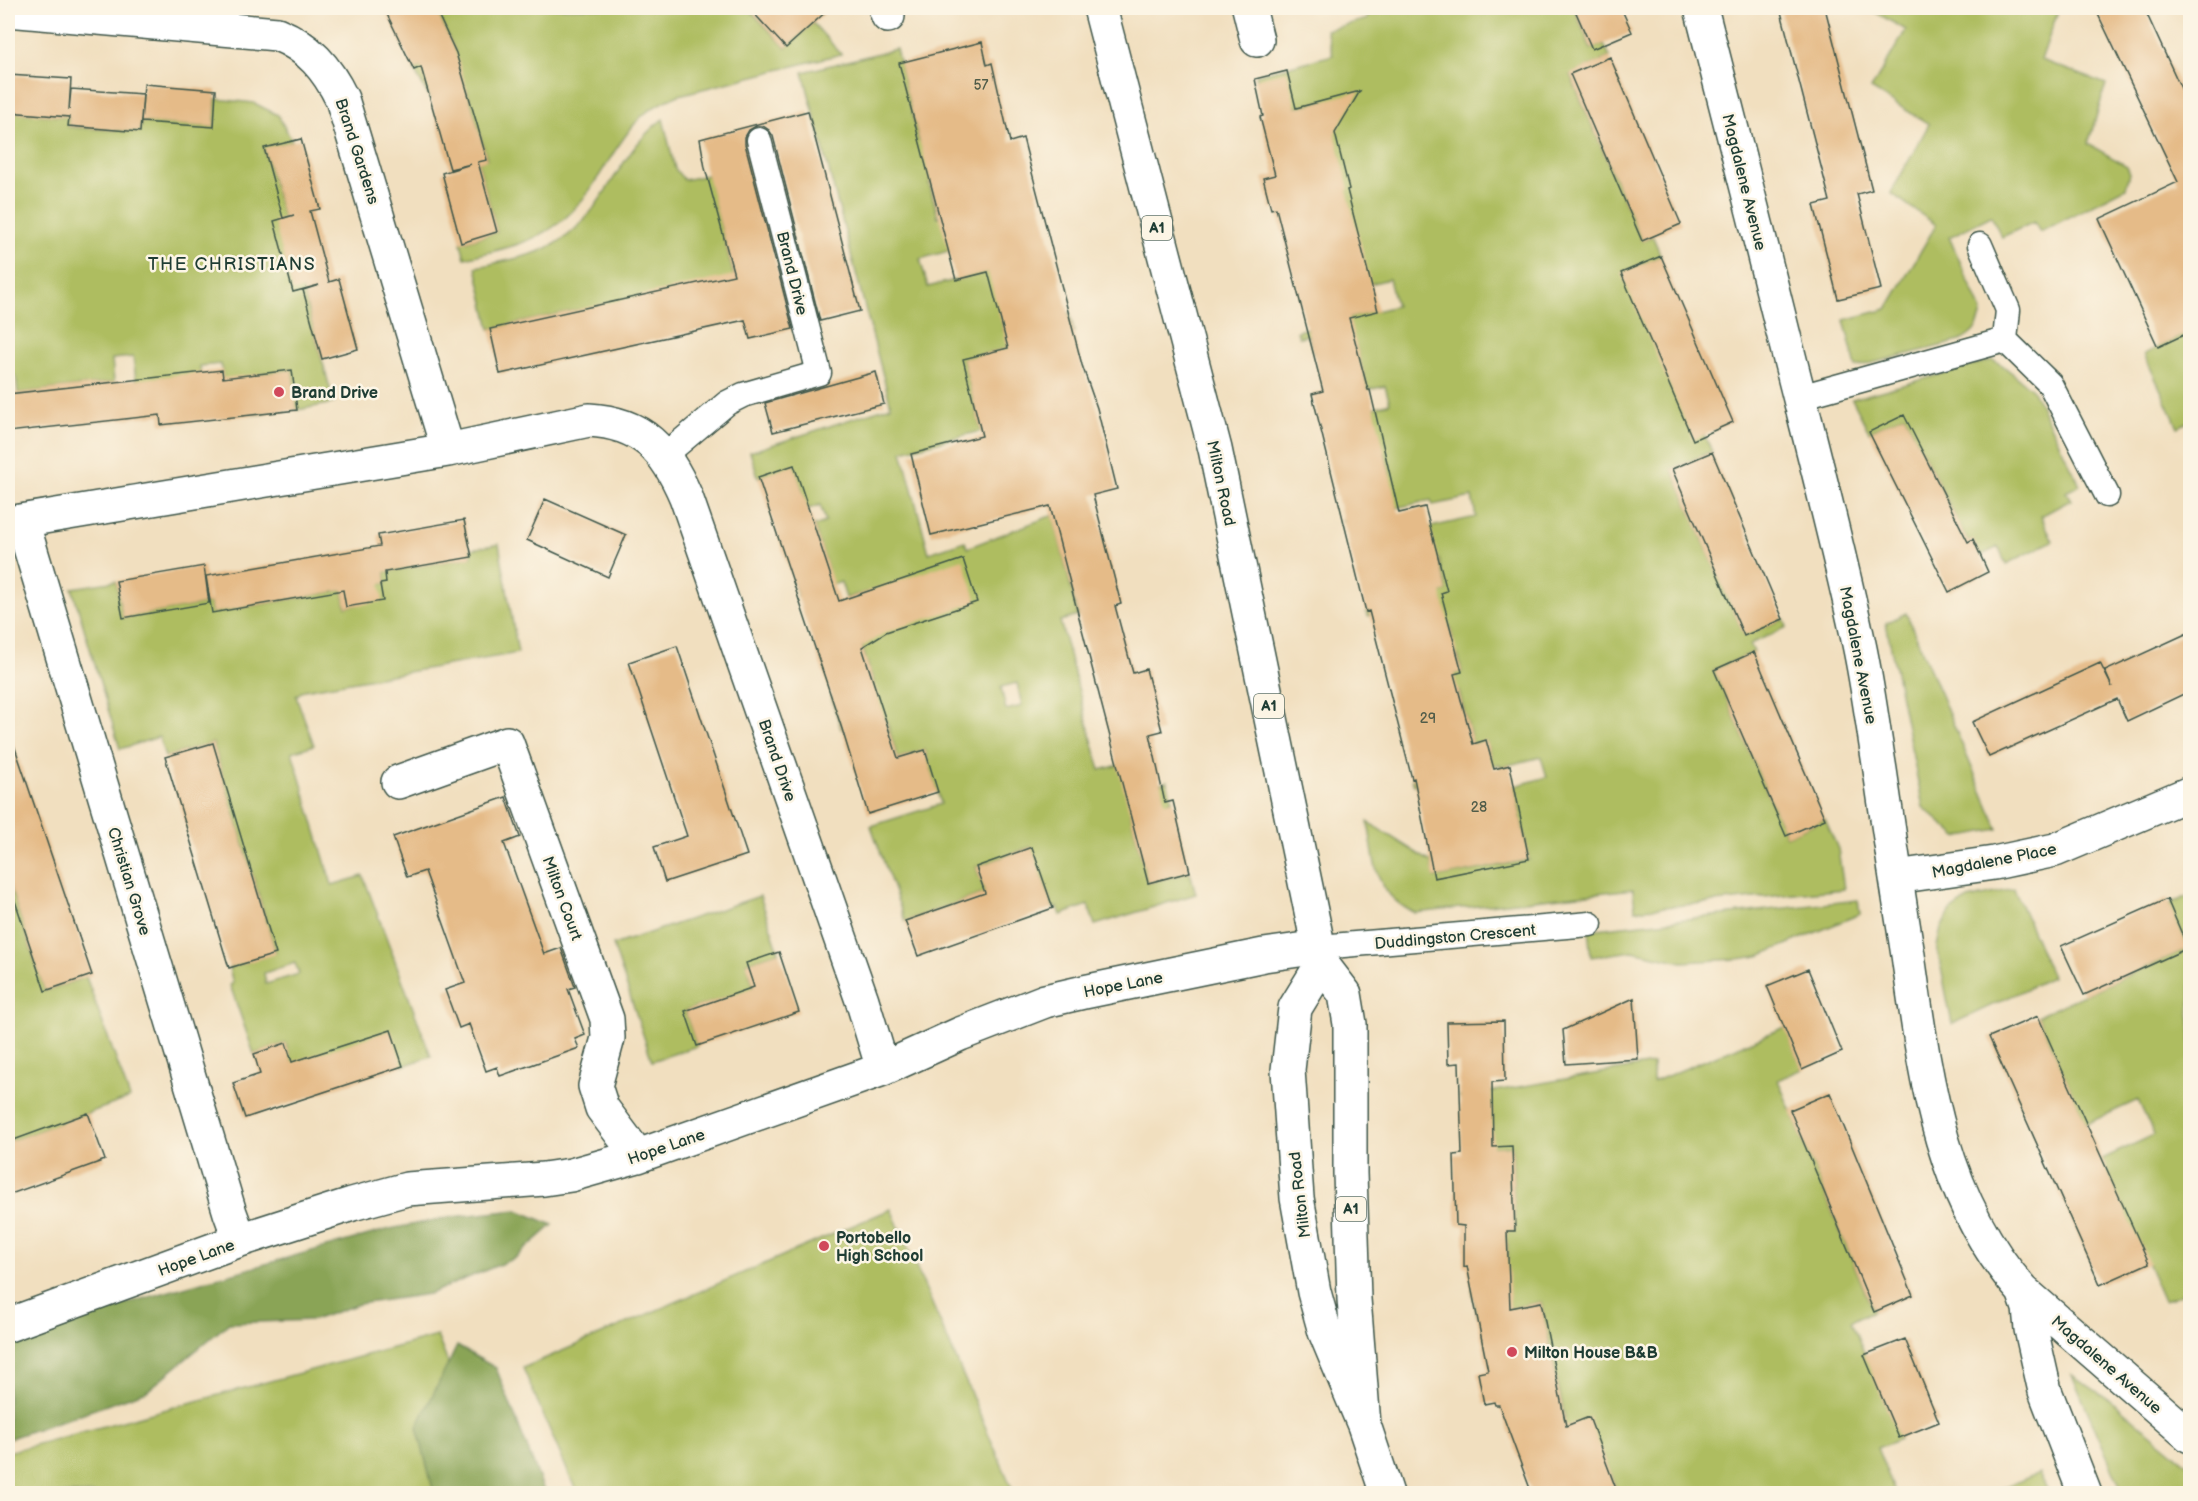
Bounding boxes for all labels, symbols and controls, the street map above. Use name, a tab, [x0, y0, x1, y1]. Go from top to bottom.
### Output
house number: 57	[974, 77, 989, 94]
street label: Brand Gardens	[331, 96, 383, 207]
street label: Magdalene Avenue	[1717, 112, 1770, 253]
road number: A1	[1142, 216, 1172, 240]
street label: Brand Drive	[772, 230, 811, 318]
district label: THE CHRISTIANS	[148, 254, 316, 275]
place label: Brand Drive	[291, 384, 378, 403]
marker: Brand Drive	[272, 385, 286, 399]
street label: Milton Road	[1202, 439, 1239, 528]
street label: Magdalene Avenue	[1835, 585, 1880, 726]
road number: A1	[1254, 694, 1284, 718]
house number: 29	[1420, 710, 1436, 727]
street label: Brand Drive	[754, 717, 800, 805]
house number: 28	[1471, 799, 1487, 816]
street label: Christian Grove	[103, 825, 154, 938]
street label: Magdalene Place	[1930, 840, 2059, 883]
street label: Milton Court	[538, 854, 586, 943]
street label: Duddingston Crescent	[1374, 921, 1537, 954]
street label: Hope Lane	[1082, 968, 1165, 1002]
street label: Hope Lane	[625, 1125, 708, 1169]
street label: Milton Road	[1286, 1151, 1315, 1239]
road number: A1	[1336, 1197, 1366, 1221]
place label: Portobello High School	[836, 1229, 923, 1266]
street label: Hope Lane	[156, 1236, 238, 1281]
marker: Portobello High School	[817, 1239, 831, 1253]
street label: Magdalene Avenue	[2047, 1312, 2165, 1419]
place label: Milton House B&B	[1524, 1344, 1658, 1363]
marker: Milton House B&B	[1505, 1345, 1519, 1359]

